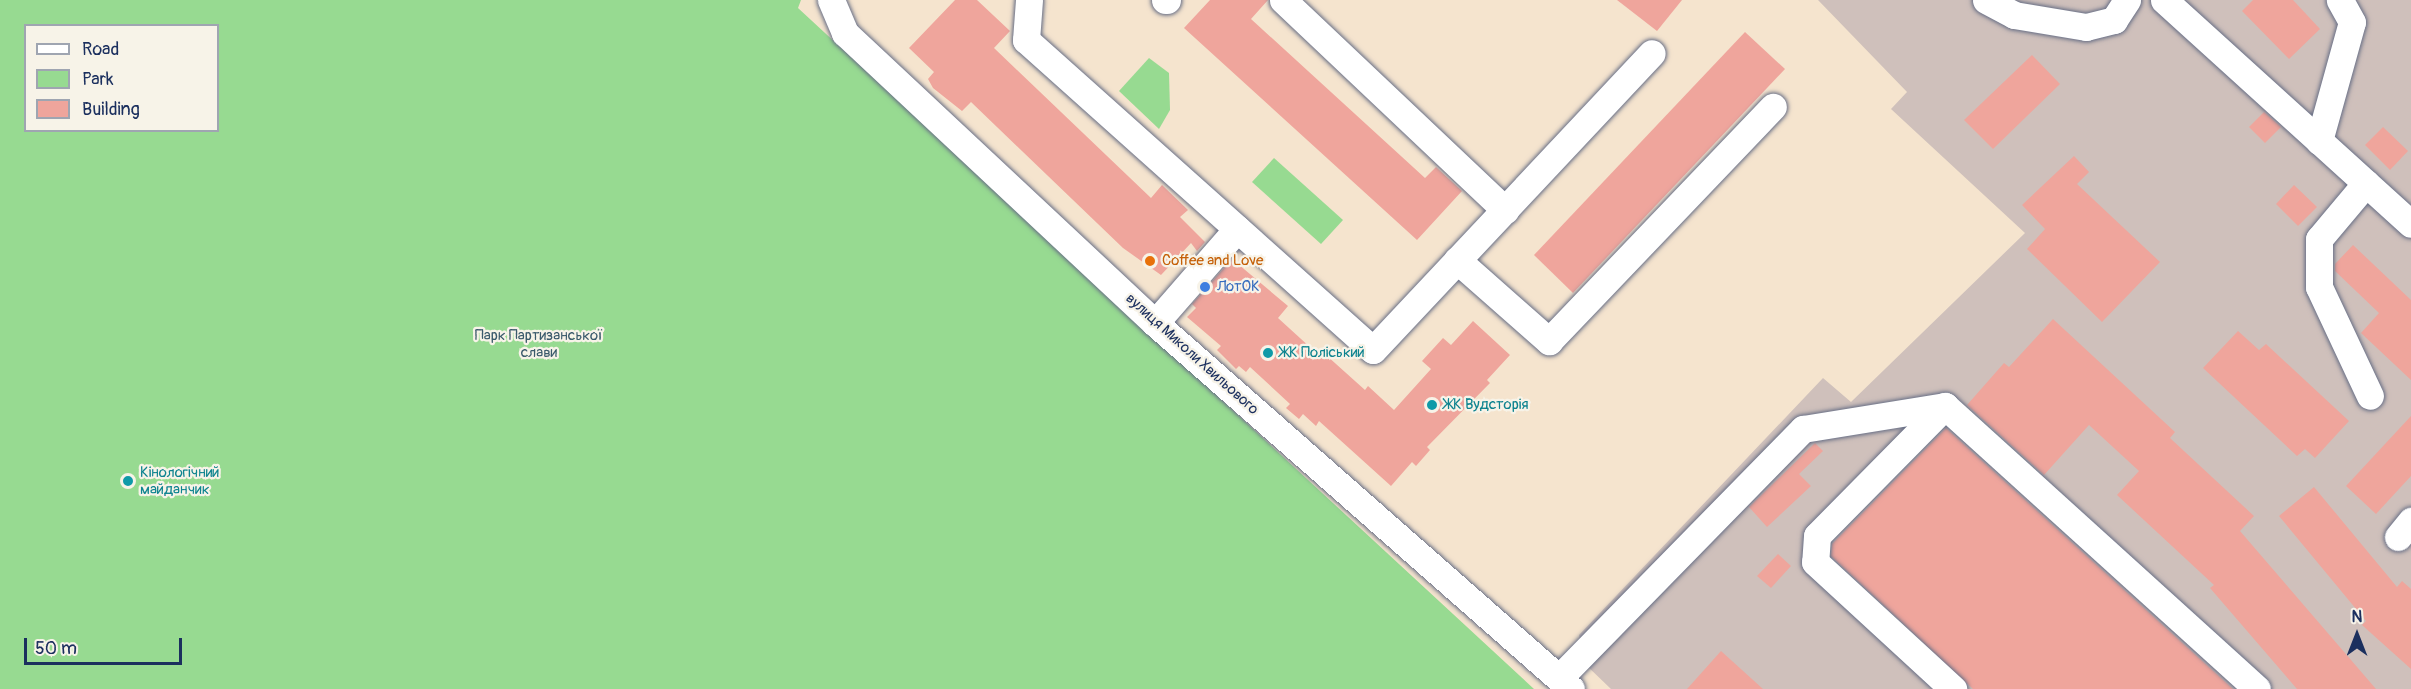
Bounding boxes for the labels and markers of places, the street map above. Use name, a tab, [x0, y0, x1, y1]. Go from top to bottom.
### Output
place label: Coffee and Love	[1162, 252, 1263, 270]
marker: Coffee and Love	[1143, 254, 1157, 268]
place label: ЛотОК	[1217, 278, 1260, 296]
marker: ЛотОК	[1198, 280, 1212, 294]
place label: ЖК Поліський	[1280, 344, 1365, 362]
marker: ЖК Поліський	[1261, 346, 1275, 360]
place label: ЖК Вудсторія	[1444, 396, 1528, 414]
marker: ЖК Вудсторія	[1425, 398, 1439, 412]
place label: Кінологічний майданчик	[140, 463, 219, 498]
marker: Кінологічний майданчик	[121, 474, 135, 488]

